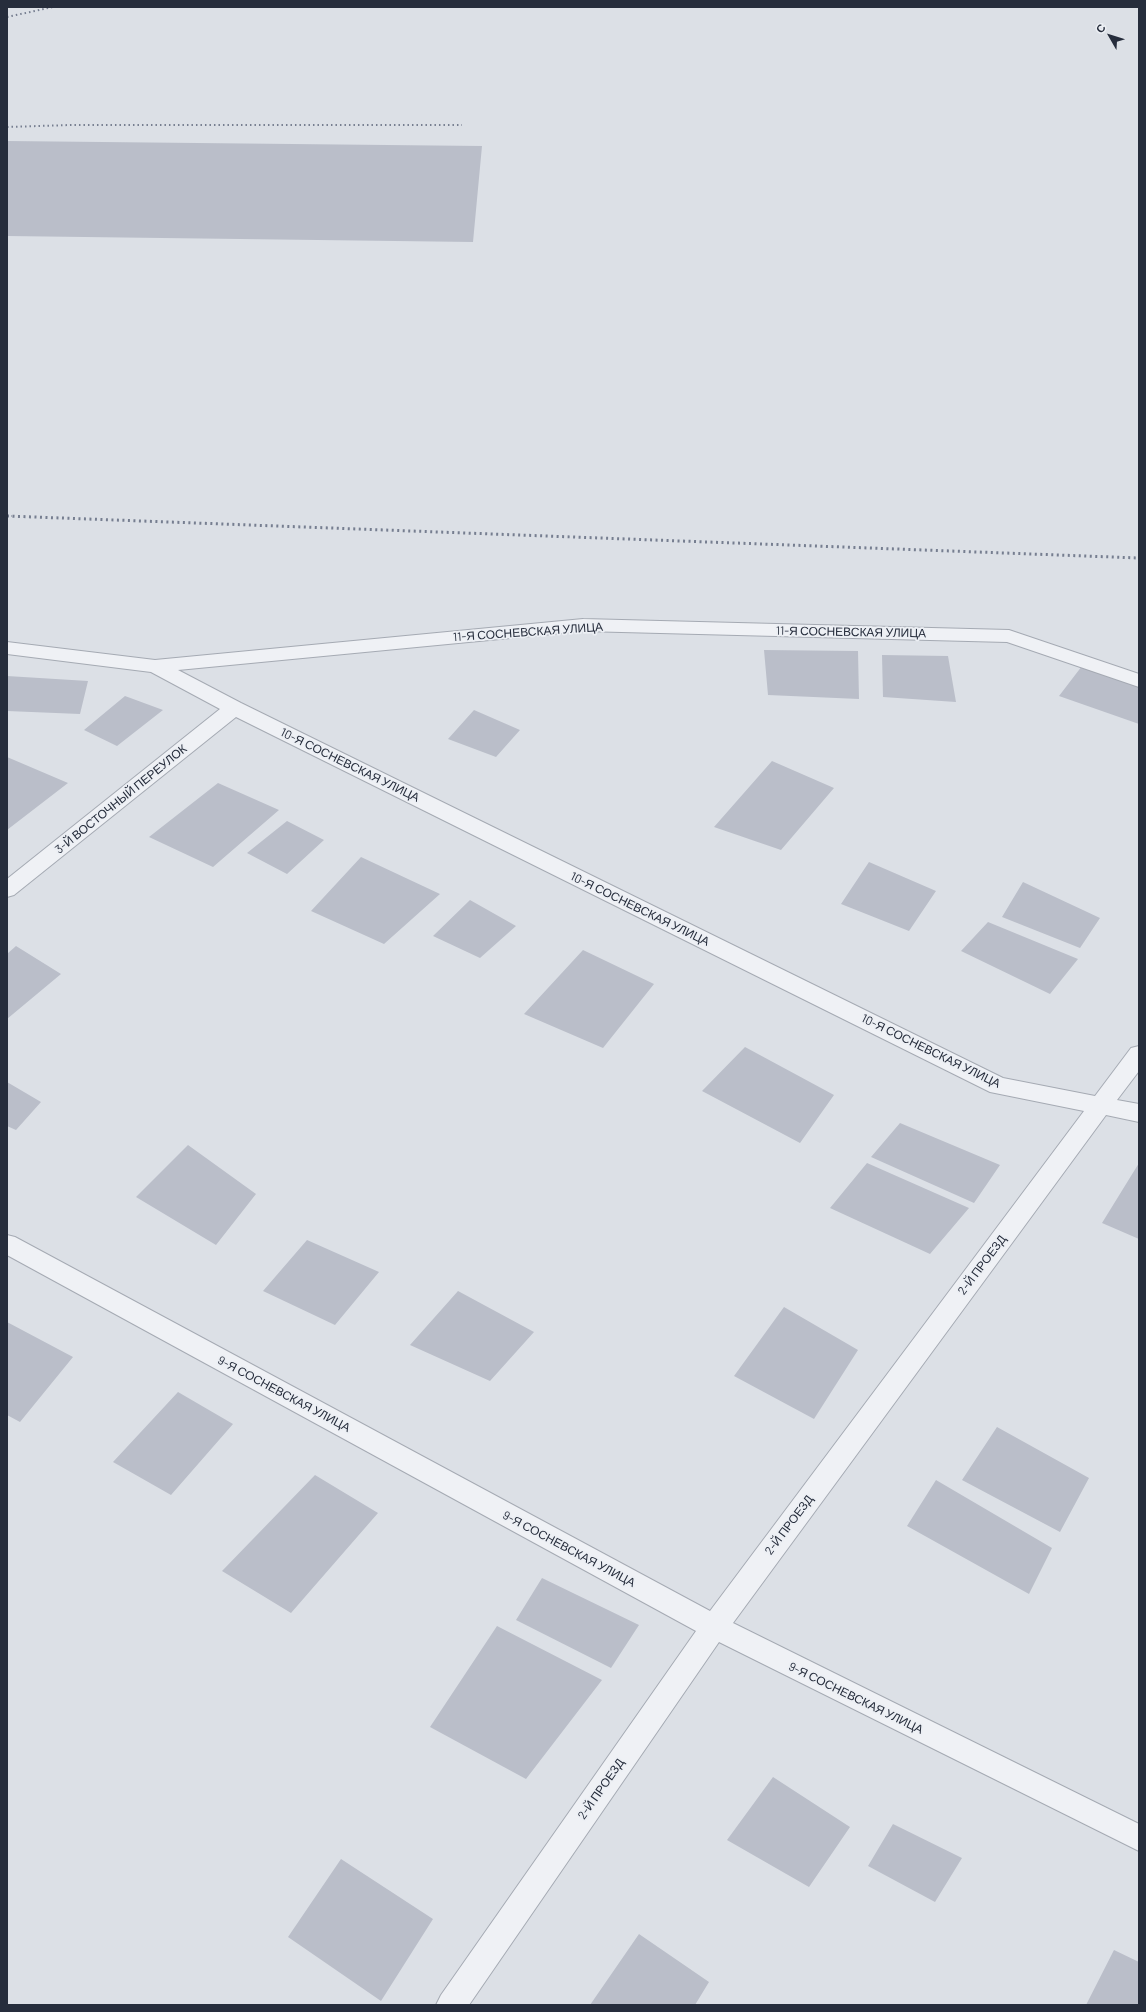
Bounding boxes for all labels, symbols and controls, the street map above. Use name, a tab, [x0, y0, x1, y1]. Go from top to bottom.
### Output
north arrow	[1090, 16, 1130, 56]
text: С	[1093, 21, 1108, 35]
street label: 11-Я СОСНЕВСКАЯ УЛИЦА	[453, 620, 603, 644]
street label: 11-Я СОСНЕВСКАЯ УЛИЦА	[776, 623, 926, 641]
street label: 10-Я СОСНЕВСКАЯ УЛИЦА	[278, 725, 422, 805]
street label: 3-Й ВОСТОЧНЫЙ ПЕРЕУЛОК	[52, 741, 190, 857]
street label: 10-Я СОСНЕВСКАЯ УЛИЦА	[568, 869, 712, 949]
street label: 10-Я СОСНЕВСКАЯ УЛИЦА	[859, 1011, 1003, 1091]
street label: 2-Й ПРОЕЗД	[955, 1232, 1009, 1298]
street label: 9-Я СОСНЕВСКАЯ УЛИЦА	[215, 1353, 353, 1435]
street label: 2-Й ПРОЕЗД	[762, 1492, 816, 1558]
street label: 9-Я СОСНЕВСКАЯ УЛИЦА	[500, 1508, 638, 1590]
street label: 9-Я СОСНЕВСКАЯ УЛИЦА	[786, 1659, 926, 1737]
street label: 2-Й ПРОЕЗД	[575, 1756, 627, 1822]

